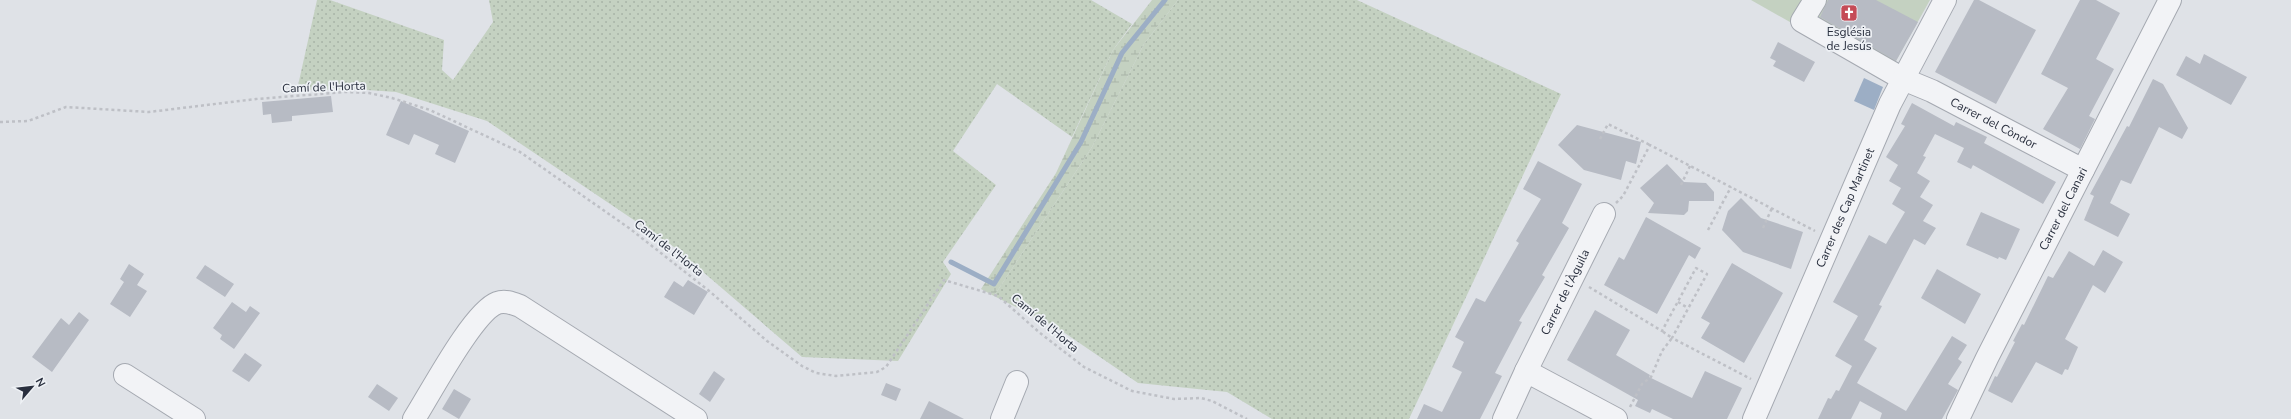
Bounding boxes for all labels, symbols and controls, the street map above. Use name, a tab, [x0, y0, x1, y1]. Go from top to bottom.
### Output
church icon: Església de Jesús	[1839, 3, 1859, 23]
place label: Església de Jesús	[1826, 24, 1872, 54]
street label: Camí de l'Horta	[282, 78, 366, 96]
street label: Carrer del Còndor	[1947, 94, 2040, 153]
street label: Carrer des Cap Martinet	[1812, 145, 1878, 270]
street label: Carrer del Canari	[2035, 165, 2091, 253]
street label: Camí de l'Horta	[631, 216, 707, 280]
street label: Carrer de l'Àguila	[1537, 247, 1593, 338]
street label: Camí de l'Horta	[1008, 290, 1082, 356]
north arrow	[12, 367, 52, 407]
text: N	[32, 375, 49, 390]

